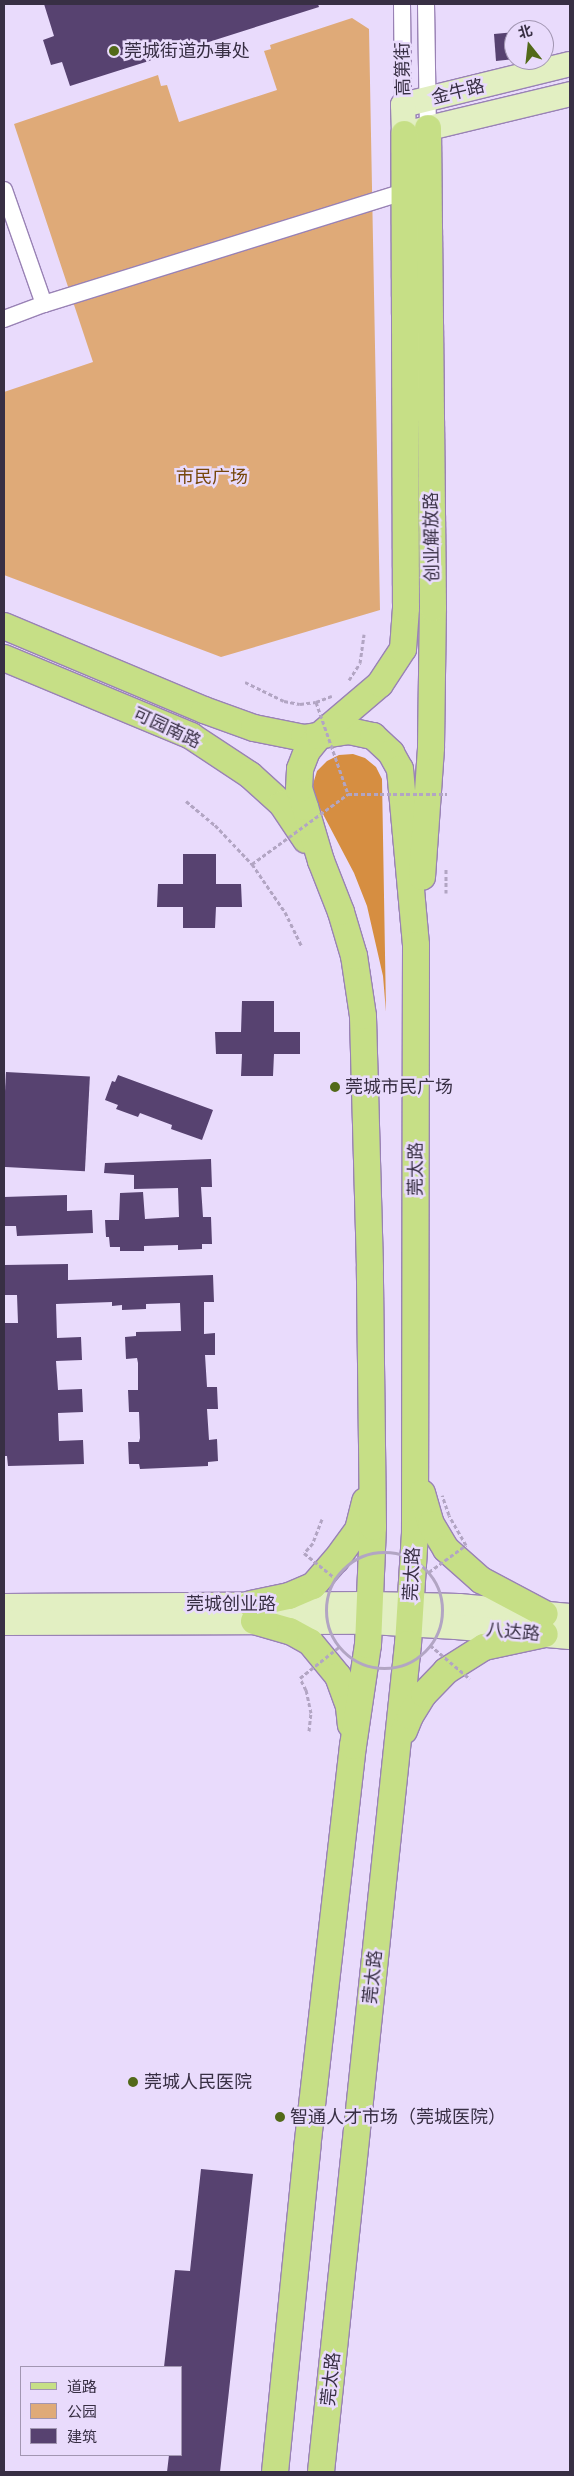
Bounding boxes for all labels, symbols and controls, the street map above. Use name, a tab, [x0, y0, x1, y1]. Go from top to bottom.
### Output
north arrow	[504, 20, 554, 70]
text: 北	[516, 22, 534, 41]
place label: 莞城街道办事处	[124, 40, 250, 62]
street label: 高第街	[392, 42, 414, 96]
marker: 莞城街道办事处	[108, 45, 120, 57]
street label: 金牛路	[429, 75, 487, 109]
park label: 市民广场	[176, 466, 248, 488]
street label: 创业解放路	[420, 492, 444, 582]
street label: 可园南路	[130, 703, 204, 753]
place label: 莞城市民广场	[345, 1076, 453, 1098]
marker: 莞城市民广场	[329, 1081, 341, 1093]
street label: 莞太路	[405, 1142, 427, 1196]
street label: 莞太路	[400, 1546, 424, 1602]
street label: 莞城创业路	[186, 1593, 276, 1615]
street label: 八达路	[485, 1619, 541, 1645]
street label: 莞太路	[359, 1949, 387, 2005]
place label: 莞城人民医院	[144, 2071, 252, 2093]
marker: 莞城人民医院	[126, 2075, 140, 2089]
place label: 智通人才市场（莞城医院）	[290, 2106, 506, 2128]
marker: 智通人才市场（莞城医院）	[274, 2111, 286, 2123]
street label: 莞太路	[317, 2351, 345, 2407]
legend	[20, 2366, 182, 2456]
text: 道路	[67, 2378, 97, 2396]
text: 公园	[67, 2403, 97, 2421]
text: 建筑	[67, 2428, 97, 2446]

